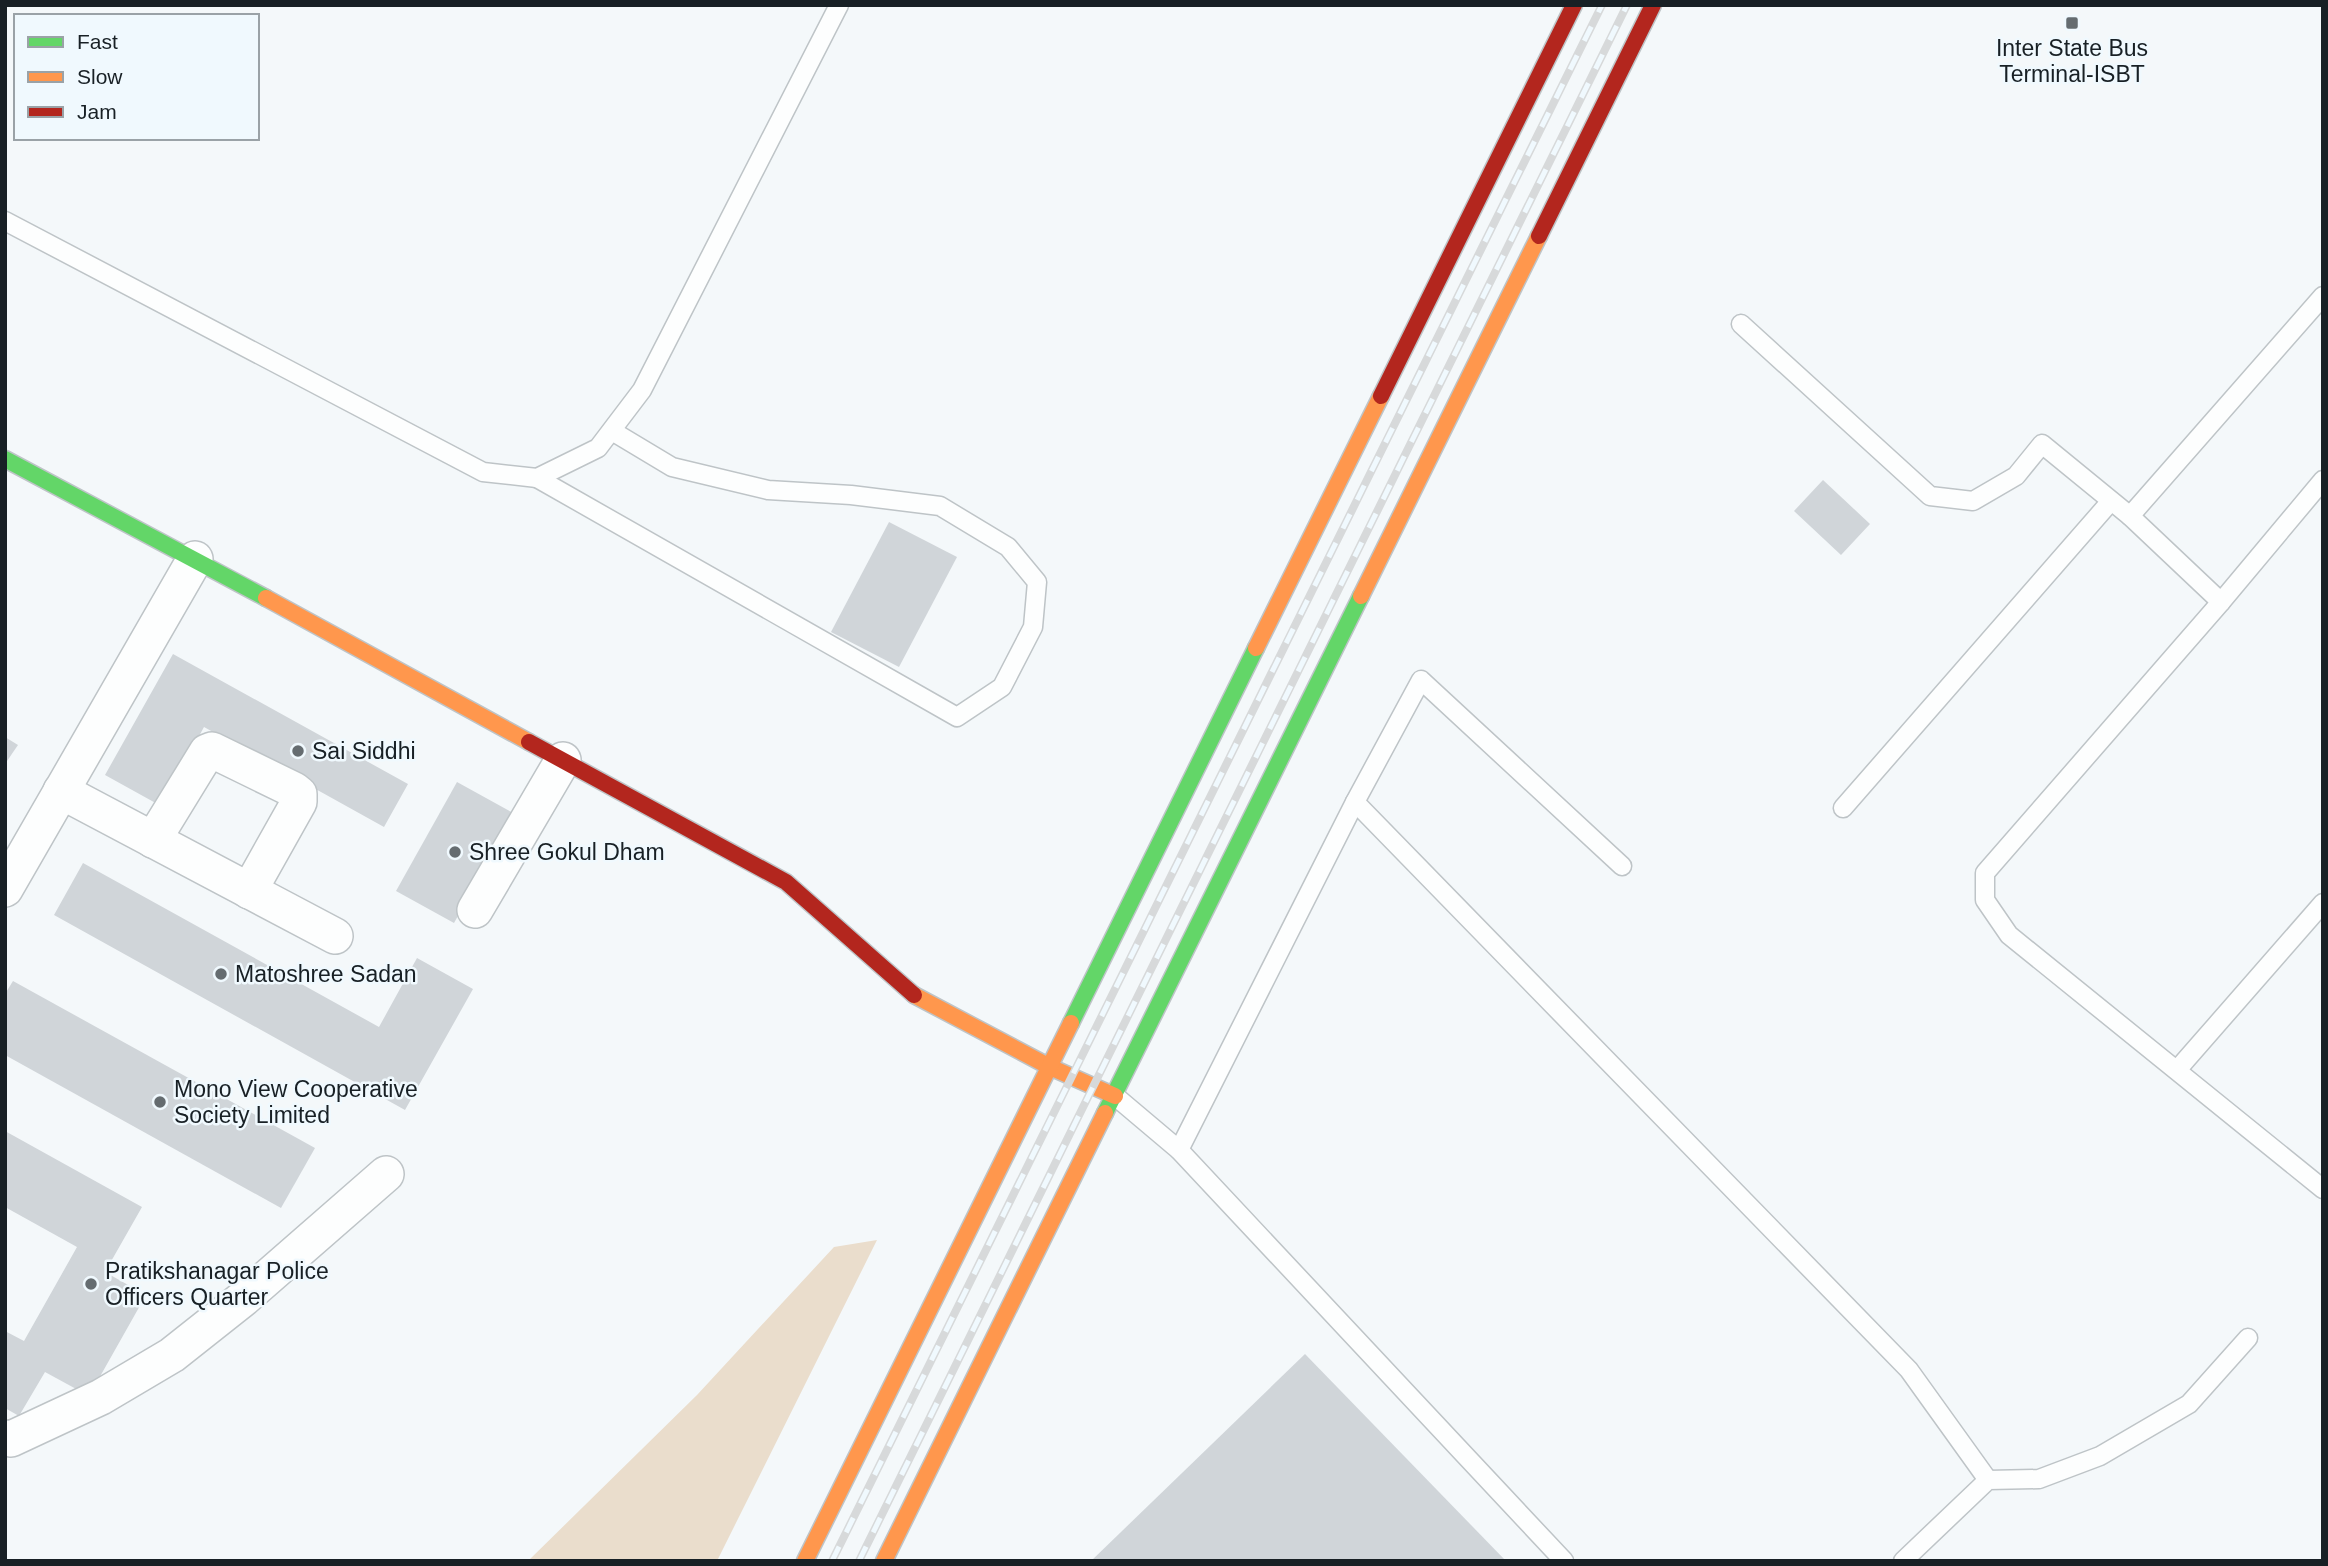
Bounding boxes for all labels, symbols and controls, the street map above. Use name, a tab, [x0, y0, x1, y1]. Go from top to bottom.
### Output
legend	[14, 14, 259, 140]
marker: Inter State Bus Terminal-ISBT	[2064, 15, 2080, 31]
text: Fast	[77, 30, 118, 53]
place label: Inter State Bus Terminal-ISBT	[1996, 35, 2148, 87]
text: Slow	[77, 65, 123, 88]
text: Jam	[77, 100, 117, 123]
place label: Sai Siddhi	[312, 738, 416, 764]
marker: Sai Siddhi	[290, 743, 306, 759]
place label: Shree Gokul Dham	[469, 839, 665, 865]
marker: Shree Gokul Dham	[447, 844, 463, 860]
place label: Matoshree Sadan	[235, 961, 417, 987]
marker: Matoshree Sadan	[213, 966, 229, 982]
place label: Mono View Cooperative Society Limited	[174, 1076, 418, 1128]
marker: Mono View Cooperative Society Limited	[152, 1094, 168, 1110]
place label: Pratikshanagar Police Officers Quarter	[105, 1258, 329, 1310]
marker: Pratikshanagar Police Officers Quarter	[83, 1276, 99, 1292]

